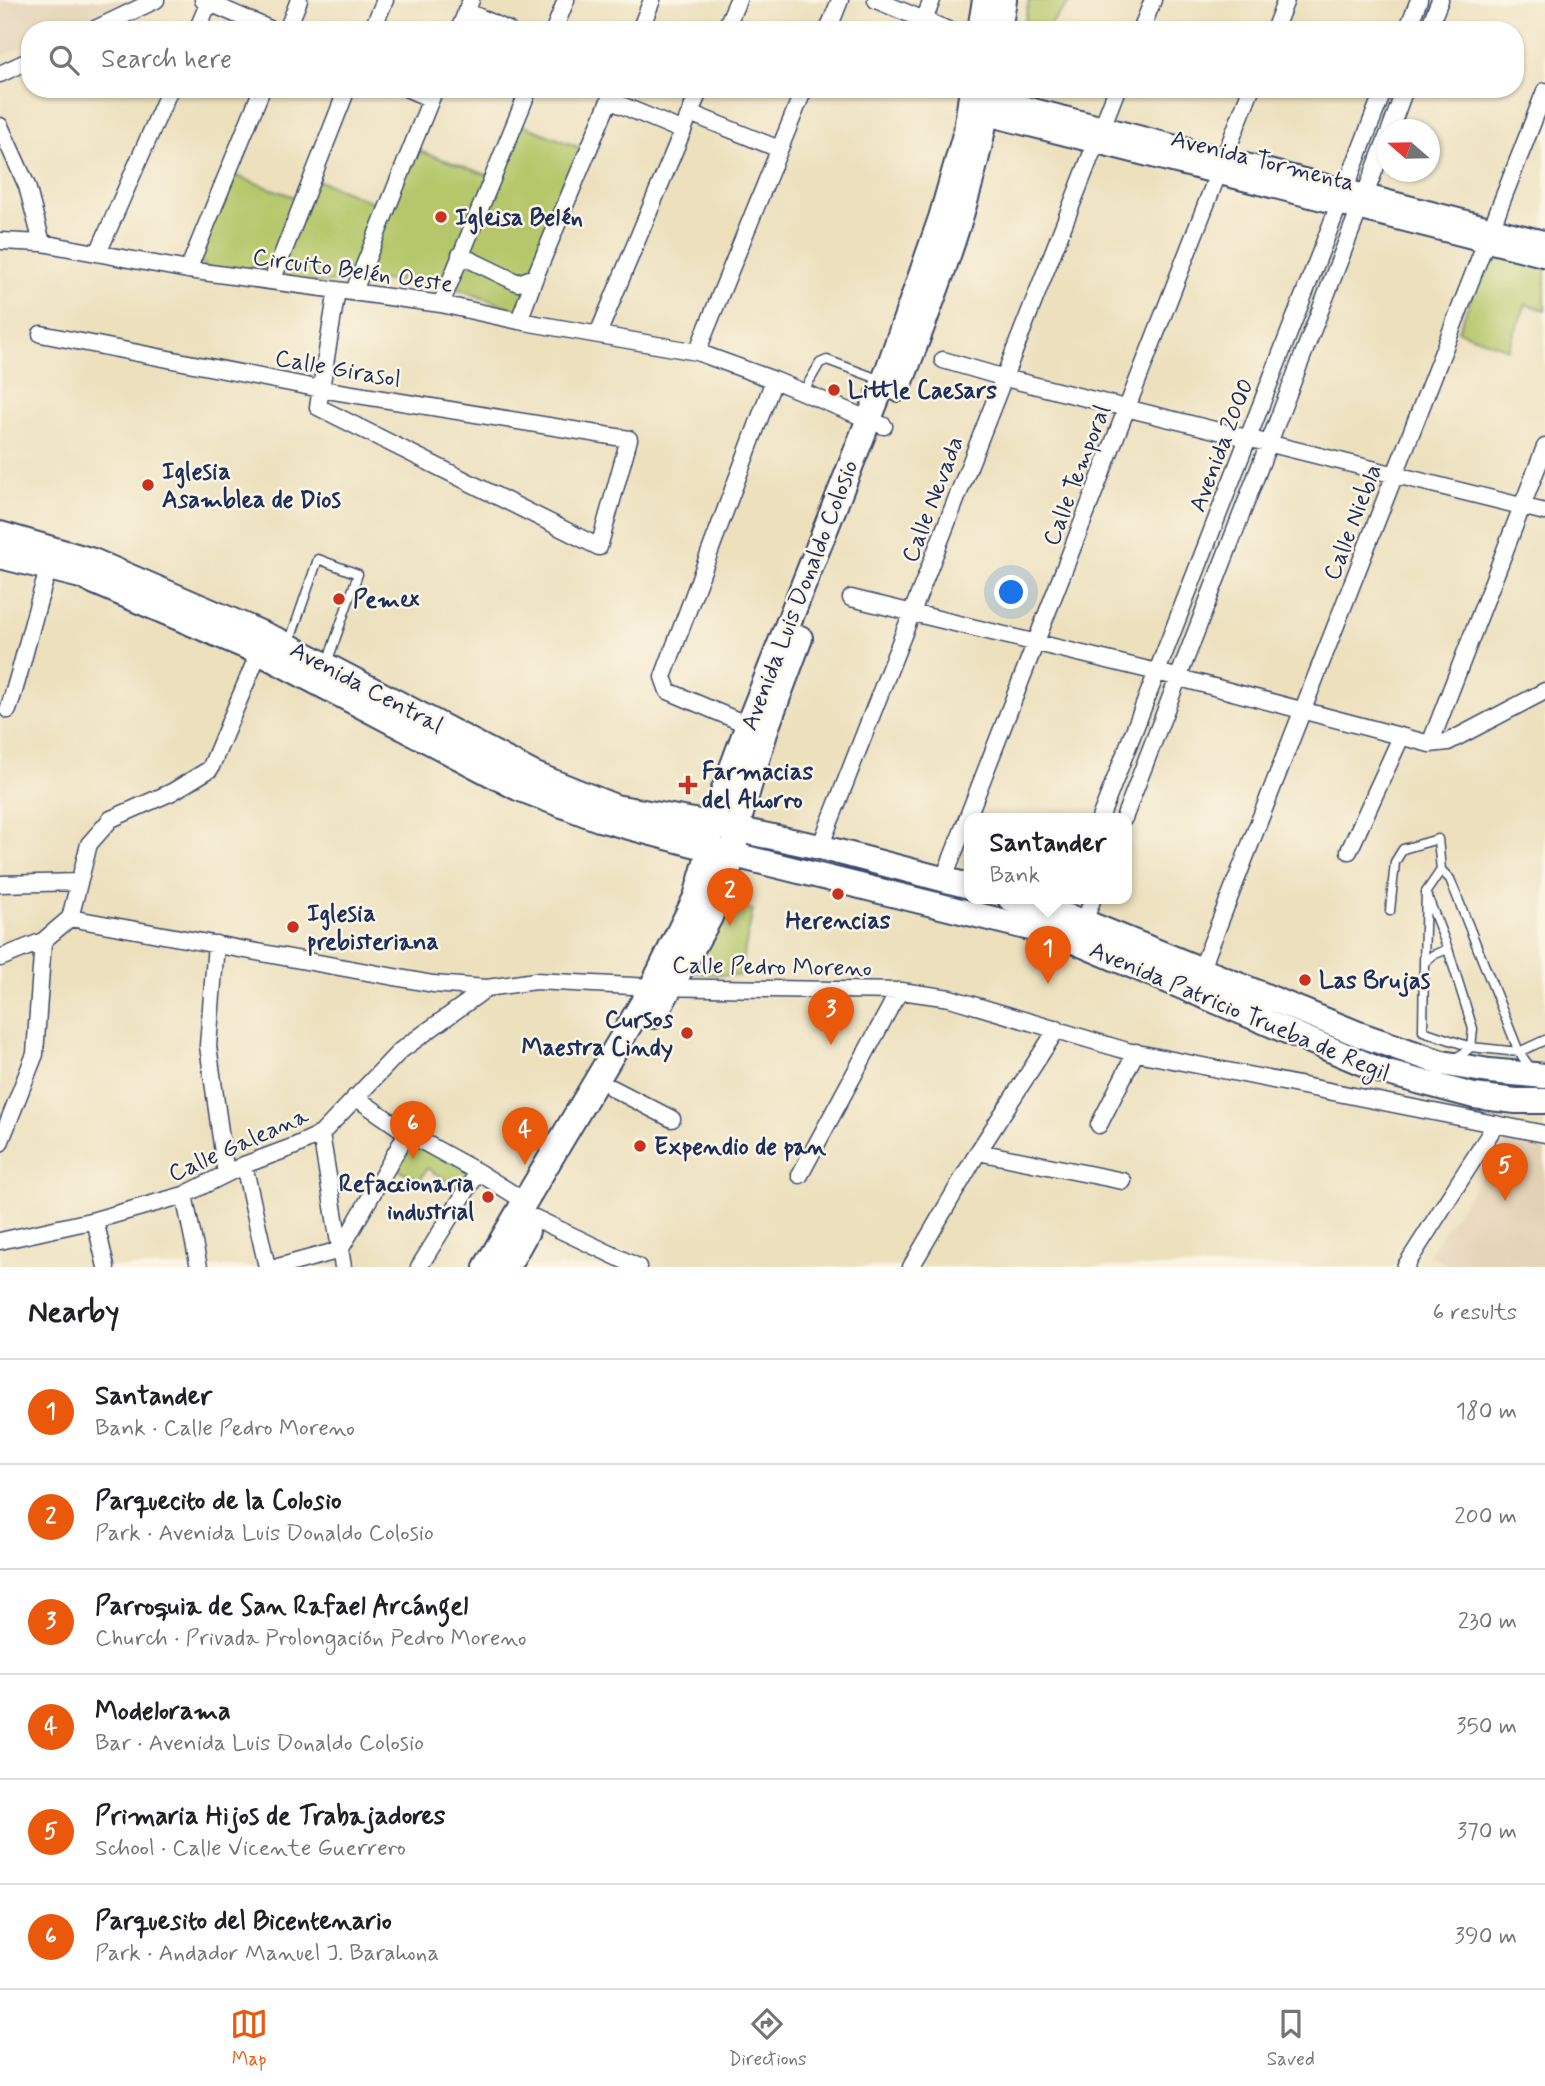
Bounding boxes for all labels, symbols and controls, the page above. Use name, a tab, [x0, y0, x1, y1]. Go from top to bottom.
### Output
search box	[21, 21, 1524, 98]
icon: search	[45, 41, 83, 79]
text: Search here	[101, 43, 232, 77]
north arrow	[1377, 119, 1440, 182]
street label: Avenida Tormenta	[1168, 124, 1358, 199]
place label: Igleisa Belén	[455, 203, 583, 235]
marker: Igleisa Belén	[433, 209, 449, 225]
street label: Circuito Belén Oeste	[251, 242, 455, 301]
street label: Calle Girasol	[272, 343, 403, 396]
street label: Avenida 2000	[1183, 374, 1262, 517]
place label: Little Caesars	[848, 376, 997, 407]
marker: Little Caesars	[826, 382, 842, 398]
street label: Calle Temporal	[1036, 401, 1119, 550]
street label: Calle Nevada	[895, 432, 972, 567]
street label: Avenida Luis Donaldo Colosio	[734, 456, 866, 735]
place label: Iglesia Asamblea de Dios	[162, 457, 342, 516]
street label: Calle Niebla	[1317, 460, 1390, 585]
marker: Iglesia Asamblea de Dios	[140, 477, 156, 493]
your location	[994, 575, 1028, 609]
place label: Pemex	[353, 585, 420, 616]
marker: Pemex	[331, 591, 347, 607]
street label: Avenida Central	[284, 635, 448, 742]
place label: Farmacias del Ahorro	[702, 757, 813, 816]
marker: Farmacias del Ahorro	[680, 777, 696, 793]
popup	[964, 813, 1132, 904]
text: Santander	[989, 827, 1107, 861]
text: Bank	[989, 861, 1040, 891]
pin: 2	[707, 868, 753, 926]
marker: Herencias	[830, 886, 846, 902]
place label: Iglesia prebisteriana	[307, 899, 439, 958]
place label: Herencias	[785, 906, 891, 937]
marker: Iglesia prebisteriana	[285, 919, 301, 935]
pin: 1	[1025, 926, 1071, 984]
street label: Avenida Patricio Trueba de Regil	[1084, 935, 1394, 1092]
street label: Calle Pedro Moreno	[672, 950, 872, 985]
place label: Las Brujas	[1319, 966, 1431, 997]
marker: Las Brujas	[1297, 972, 1313, 988]
pin: 3	[808, 987, 854, 1045]
place label: Cursos Maestra Cindy	[522, 1005, 673, 1064]
marker: Cursos Maestra Cindy	[679, 1025, 695, 1041]
street label: Calle Galeana	[164, 1100, 314, 1190]
pin: 6	[390, 1101, 436, 1159]
pin: 4	[502, 1107, 548, 1165]
place label: Expendio de pan	[654, 1132, 826, 1163]
marker: Expendio de pan	[632, 1138, 648, 1154]
pin: 5	[1482, 1143, 1528, 1201]
place label: Refaccionaria industrial	[339, 1169, 474, 1228]
marker: Refaccionaria industrial	[480, 1189, 496, 1205]
text: Nearby	[28, 1293, 119, 1332]
text: 6 results	[1433, 1298, 1517, 1328]
text: Santander	[95, 1380, 212, 1414]
text: 1	[46, 1397, 56, 1427]
text: 180 m	[1456, 1397, 1517, 1427]
text: Bank · Calle Pedro Moreno	[95, 1414, 355, 1444]
text: Parquecito de la Colosio	[95, 1485, 342, 1519]
text: 2	[45, 1502, 57, 1532]
text: 200 m	[1454, 1502, 1517, 1532]
text: Park · Avenida Luis Donaldo Colosio	[95, 1519, 434, 1549]
text: Parroquia de San Rafael Arcángel	[95, 1590, 468, 1624]
text: 3	[46, 1607, 56, 1637]
text: 230 m	[1458, 1607, 1517, 1637]
text: Church · Privada Prolongación Pedro Moreno	[95, 1624, 527, 1654]
text: Modelorama	[95, 1695, 231, 1729]
text: 4	[44, 1712, 58, 1742]
text: 350 m	[1456, 1712, 1517, 1742]
text: Bar · Avenida Luis Donaldo Colosio	[95, 1729, 424, 1759]
text: Primaria Hijos de Trabajadores	[95, 1800, 445, 1834]
text: 5	[44, 1817, 58, 1847]
text: 370 m	[1457, 1817, 1517, 1847]
text: School · Calle Vicente Guerrero	[95, 1834, 406, 1864]
text: Parquesito del Bicentenario	[95, 1905, 392, 1939]
text: 6	[45, 1922, 57, 1952]
text: 390 m	[1455, 1922, 1517, 1952]
text: Park · Andador Manuel J. Barahona	[95, 1939, 439, 1969]
tab: Map	[230, 2005, 268, 2072]
tab: Directions	[728, 2005, 807, 2072]
tab: Saved	[1267, 2005, 1315, 2072]

